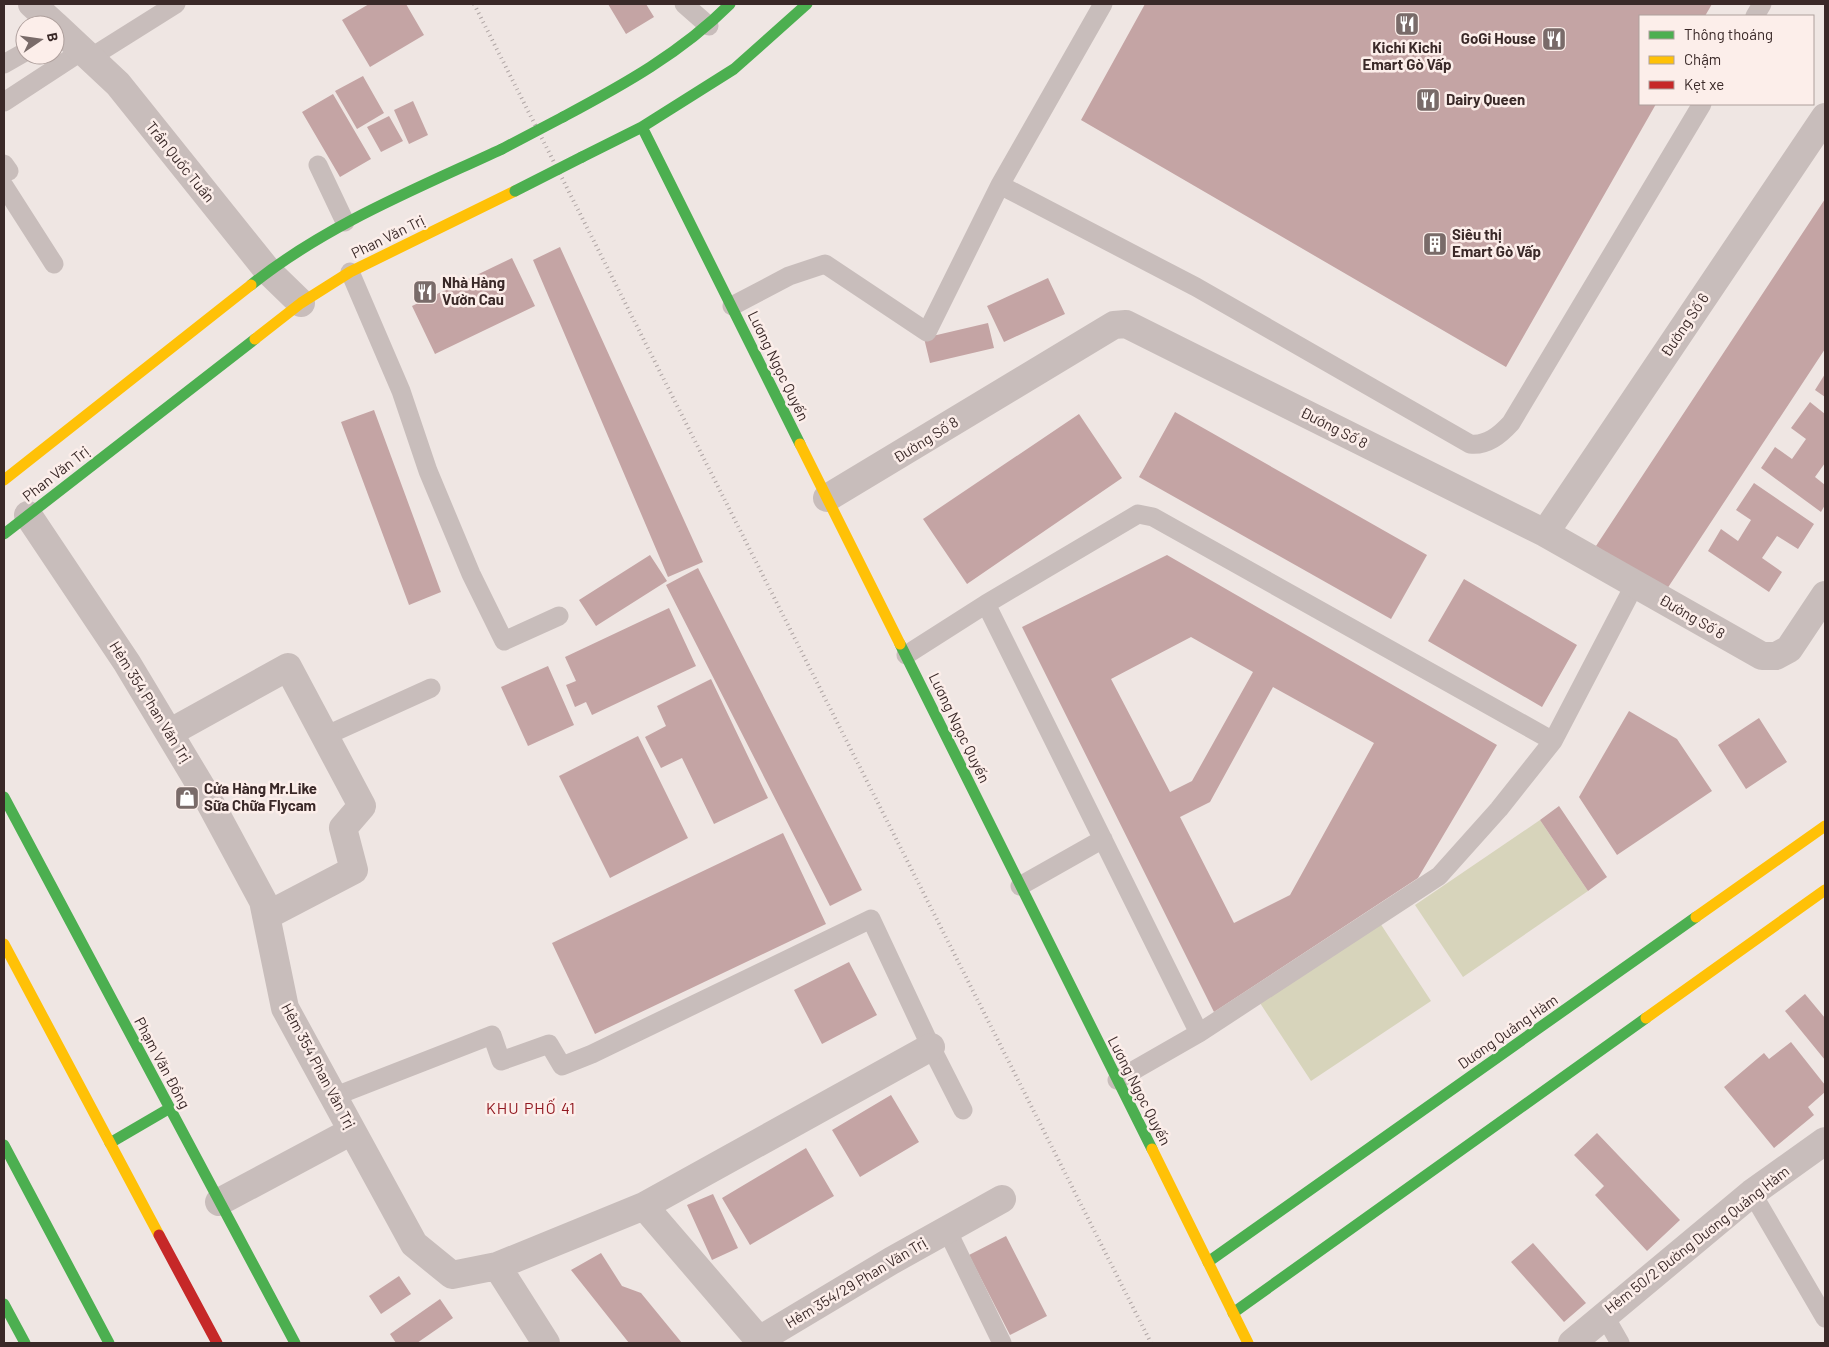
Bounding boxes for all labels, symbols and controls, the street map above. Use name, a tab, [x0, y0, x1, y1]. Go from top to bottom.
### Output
restaurant icon: Kichi Kichi Emart Gò Vấp	[1394, 11, 1420, 37]
north arrow	[15, 15, 65, 65]
legend	[1639, 15, 1814, 105]
text: Thông thoáng	[1684, 25, 1773, 43]
restaurant icon: GoGi House	[1541, 26, 1567, 52]
place label: GoGi House	[1461, 29, 1536, 47]
text: B	[44, 31, 62, 43]
place label: Kichi Kichi Emart Gò Vấp	[1362, 38, 1452, 73]
text: Chậm	[1684, 50, 1721, 68]
text: Kẹt xe	[1684, 75, 1724, 93]
restaurant icon: Dairy Queen	[1415, 87, 1441, 113]
place label: Dairy Queen	[1446, 90, 1525, 108]
street label: Trần Quốc Tuấn	[143, 117, 219, 206]
street label: Phan Văn Trị	[348, 211, 427, 262]
place label: Siêu thị Emart Gò Vấp	[1452, 225, 1541, 260]
building icon: Siêu thị Emart Gò Vấp	[1422, 231, 1448, 257]
place label: Nhà Hàng Vườn Cau	[442, 273, 505, 308]
restaurant icon: Nhà Hàng Vườn Cau	[412, 279, 438, 305]
street label: Đường Số 6	[1656, 289, 1712, 360]
street label: Lương Ngọc Quyến	[744, 308, 813, 424]
street label: Đường Số 8	[1298, 403, 1371, 452]
street label: Đường Số 8	[890, 412, 961, 466]
street label: Phan Văn Trị	[18, 442, 92, 505]
street label: Đường Số 8	[1656, 590, 1729, 642]
street label: Hẻm 354 Phan Văn Trị	[106, 638, 195, 765]
street label: Lương Ngọc Quyến	[925, 670, 994, 786]
place label: Cửa Hàng Mr.Like Sữa Chữa Flycam	[204, 779, 317, 814]
shop icon: Cửa Hàng Mr.Like Sữa Chữa Flycam	[174, 785, 200, 811]
street label: Dương Quảng Hàm	[1454, 990, 1561, 1072]
street label: Hẻm 354 Phan Văn Trị	[278, 1000, 360, 1131]
street label: Phạm Văn Đồng	[131, 1014, 195, 1111]
street label: Lương Ngọc Quyến	[1105, 1033, 1175, 1148]
district label: KHU PHỐ 41	[486, 1098, 576, 1117]
street label: Hẻm 50/2 Đường Dương Quảng Hàm	[1600, 1162, 1792, 1317]
street label: Hẻm 354/29 Phan Văn Trị	[782, 1233, 929, 1331]

